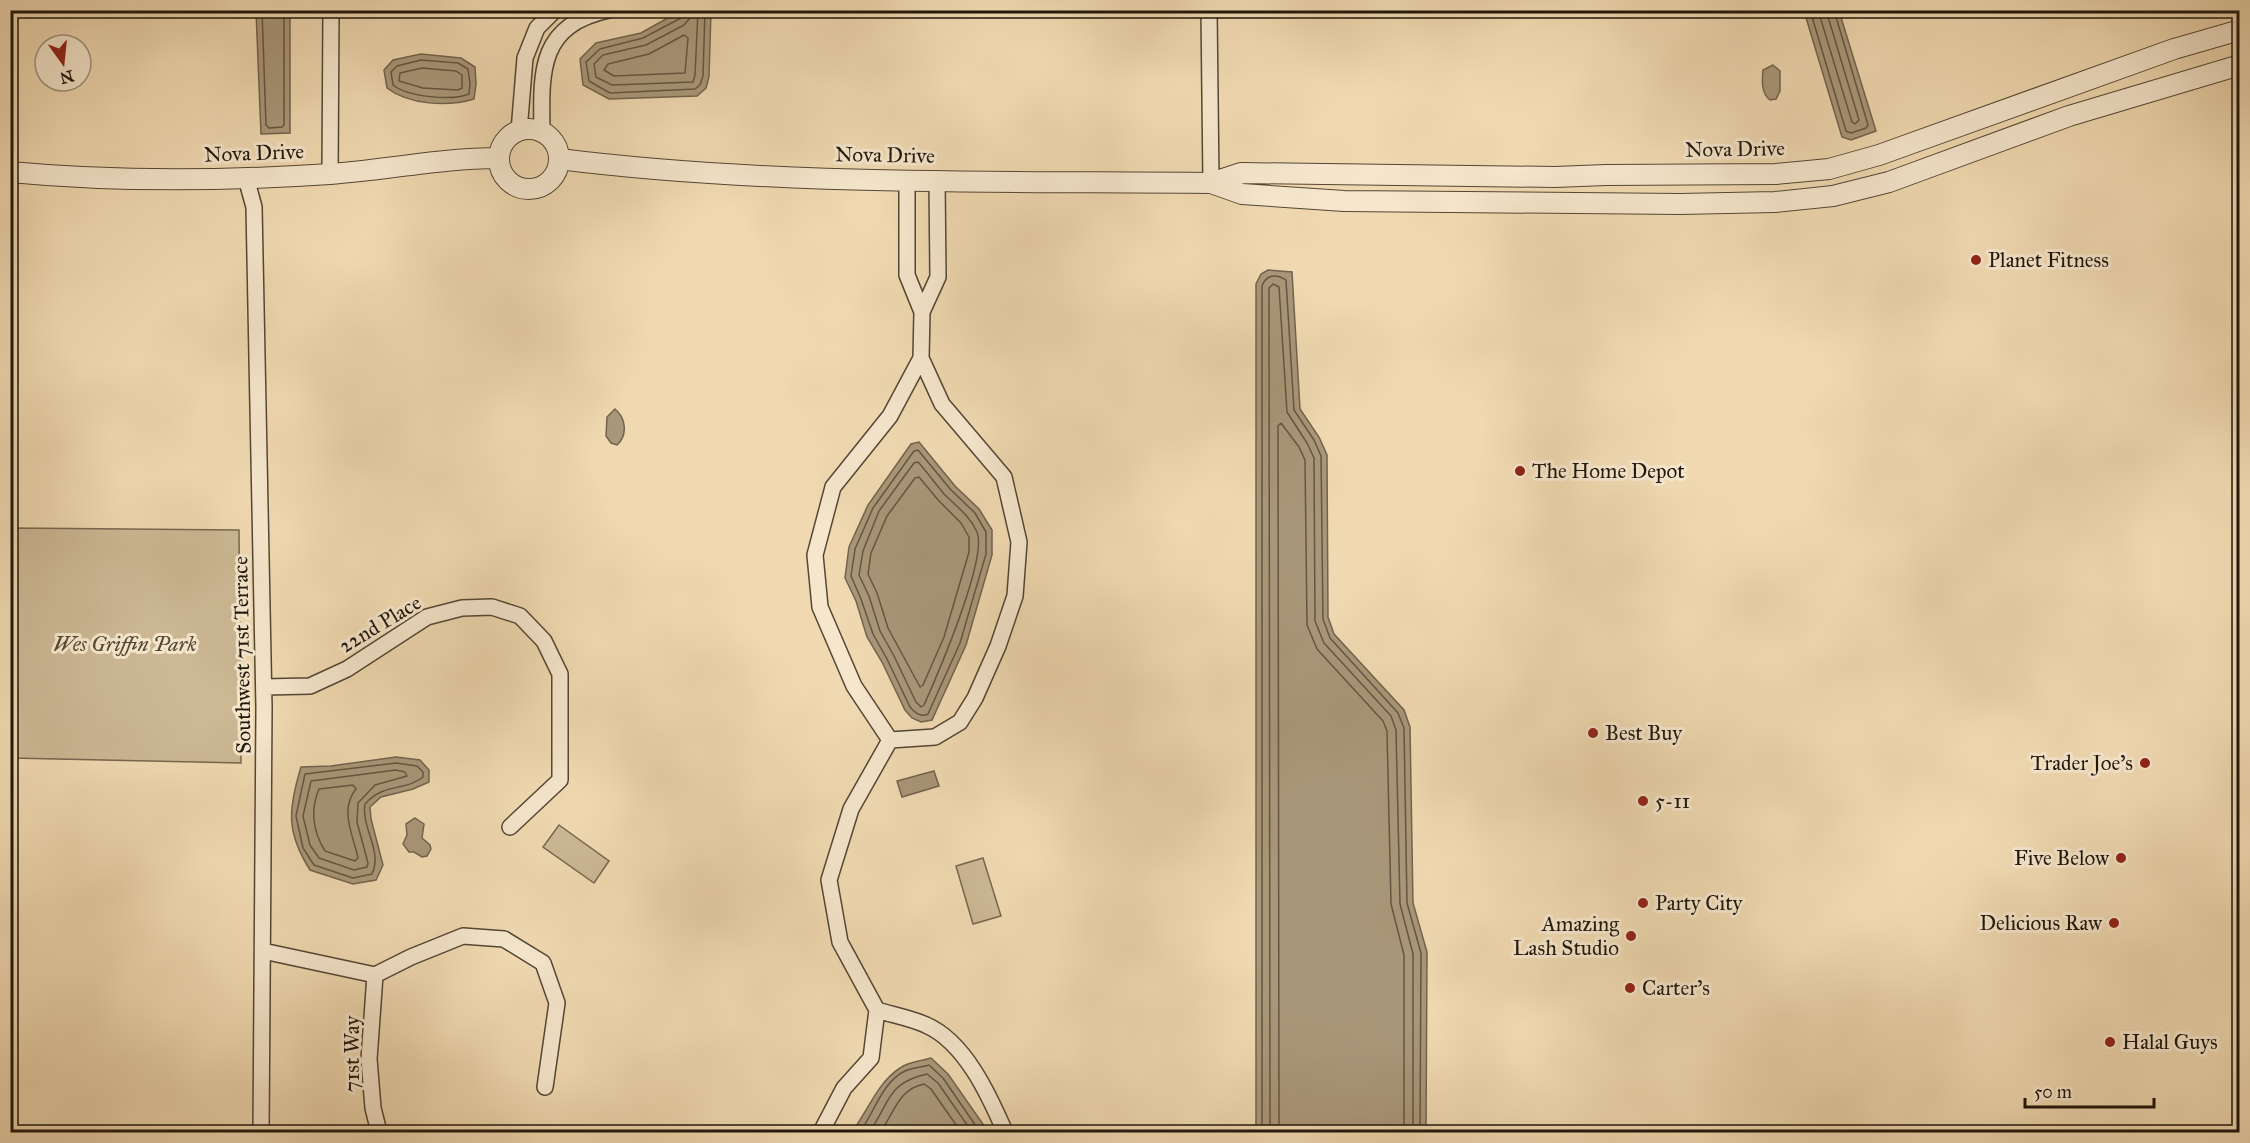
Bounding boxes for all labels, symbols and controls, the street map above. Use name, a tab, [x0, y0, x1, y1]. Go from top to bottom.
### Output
north arrow	[33, 33, 93, 93]
text: N	[57, 66, 76, 88]
street label: Nova Drive	[1685, 135, 1785, 163]
street label: Nova Drive	[204, 138, 305, 168]
street label: Nova Drive	[835, 141, 935, 169]
place label: Planet Fitness	[1988, 247, 2109, 273]
marker: Planet Fitness	[1969, 253, 1983, 267]
place label: The Home Depot	[1532, 458, 1685, 484]
marker: The Home Depot	[1513, 464, 1527, 478]
street label: Southwest 71st Terrace	[227, 556, 257, 754]
street label: 22nd Place	[334, 589, 426, 659]
park label: Wes Griffin Park	[53, 631, 197, 657]
place label: Best Buy	[1605, 720, 1683, 746]
marker: Best Buy	[1586, 726, 1600, 740]
place label: Trader Joe's	[2030, 750, 2133, 776]
marker: Trader Joe's	[2138, 756, 2152, 770]
place label: 5-11	[1655, 788, 1690, 814]
marker: 5-11	[1636, 794, 1650, 808]
place label: Five Below	[2014, 845, 2109, 871]
marker: Five Below	[2114, 851, 2128, 865]
place label: Party City	[1655, 890, 1744, 916]
marker: Party City	[1636, 896, 1650, 910]
place label: Delicious Raw	[1979, 910, 2102, 936]
place label: Amazing Lash Studio	[1513, 911, 1619, 961]
marker: Delicious Raw	[2107, 916, 2121, 930]
marker: Amazing Lash Studio	[1624, 929, 1638, 943]
place label: Carter's	[1642, 975, 1710, 1001]
marker: Carter's	[1623, 981, 1637, 995]
street label: 71st Way	[339, 1015, 365, 1092]
place label: Halal Guys	[2122, 1029, 2218, 1055]
marker: Halal Guys	[2103, 1035, 2117, 1049]
scale bar	[2025, 1071, 2154, 1109]
text: 50 m	[2034, 1081, 2072, 1103]

